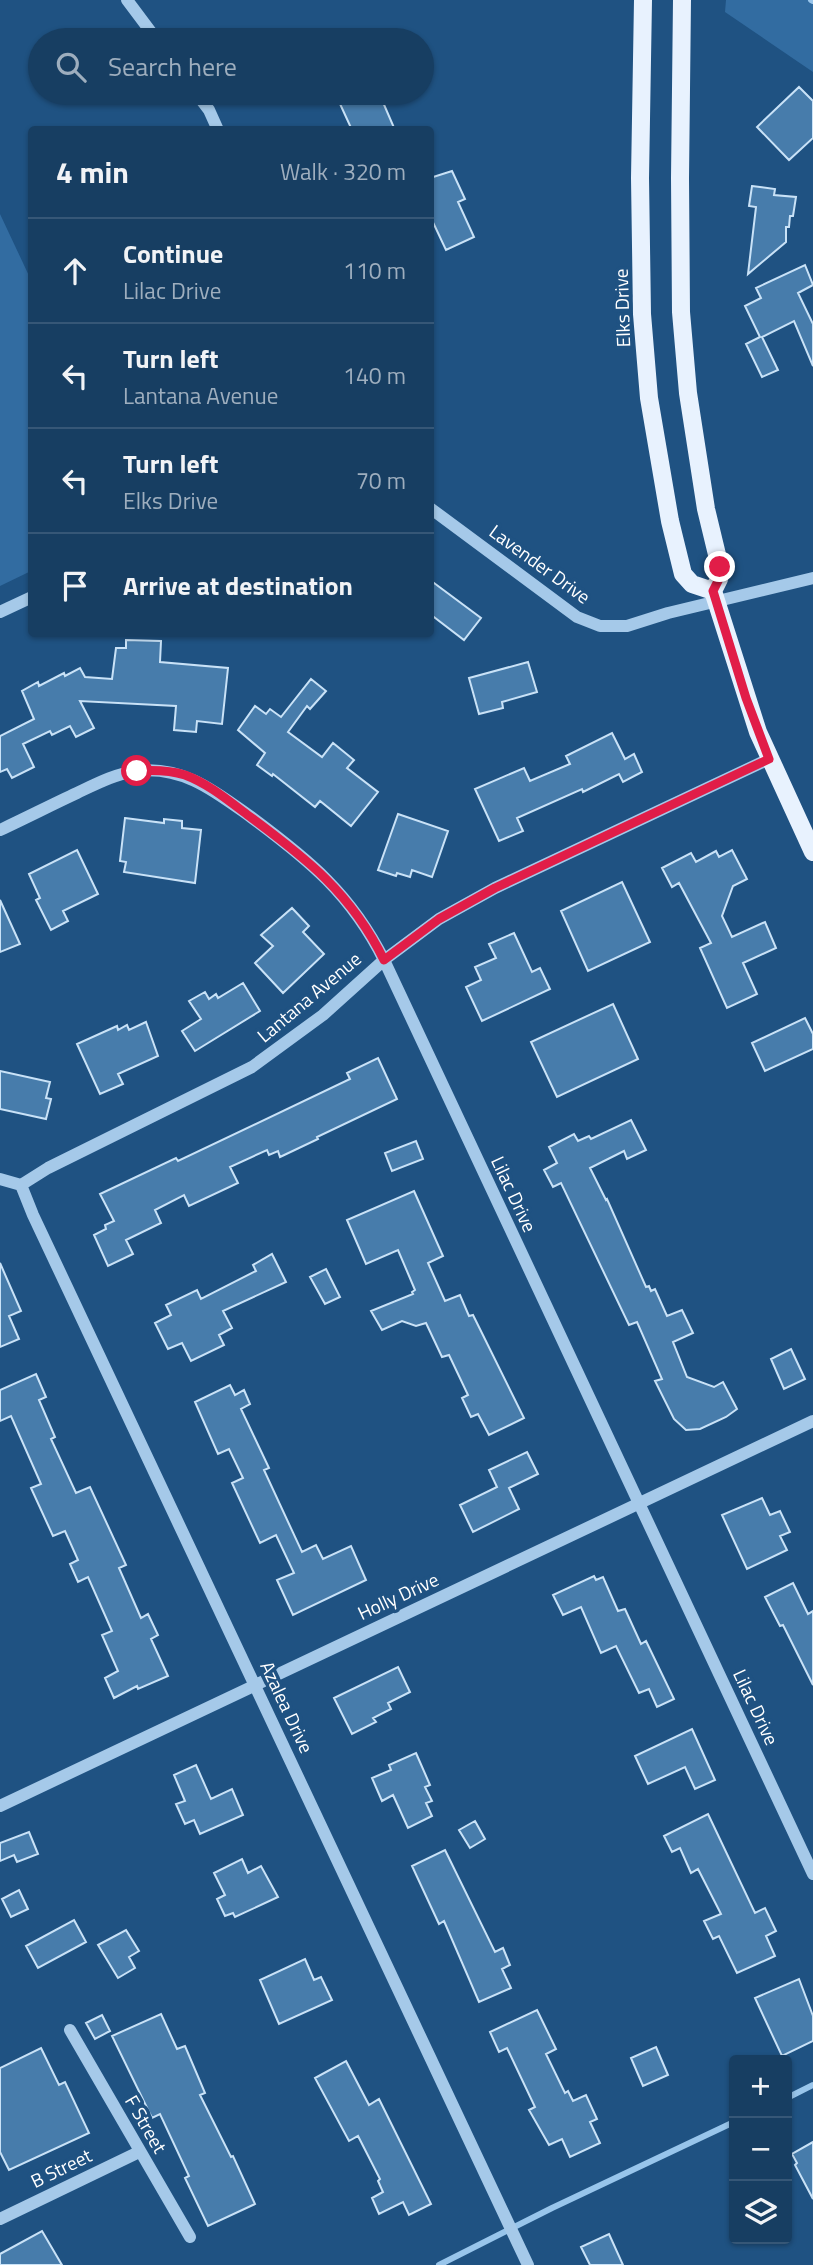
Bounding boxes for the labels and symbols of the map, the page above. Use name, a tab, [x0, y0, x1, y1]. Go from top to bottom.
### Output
street label: Elks Drive	[606, 268, 637, 348]
street label: Lavender Drive	[484, 517, 597, 610]
route end	[704, 551, 735, 582]
route start	[121, 755, 152, 786]
street label: Lantana Avenue	[250, 944, 367, 1049]
street label: Lilac Drive	[484, 1151, 545, 1237]
street label: Holly Drive	[352, 1564, 443, 1627]
street label: Azalea Drive	[253, 1656, 321, 1758]
street label: Lilac Drive	[726, 1664, 787, 1750]
street label: F Street	[118, 2089, 175, 2159]
street label: B Street	[25, 2140, 97, 2195]

